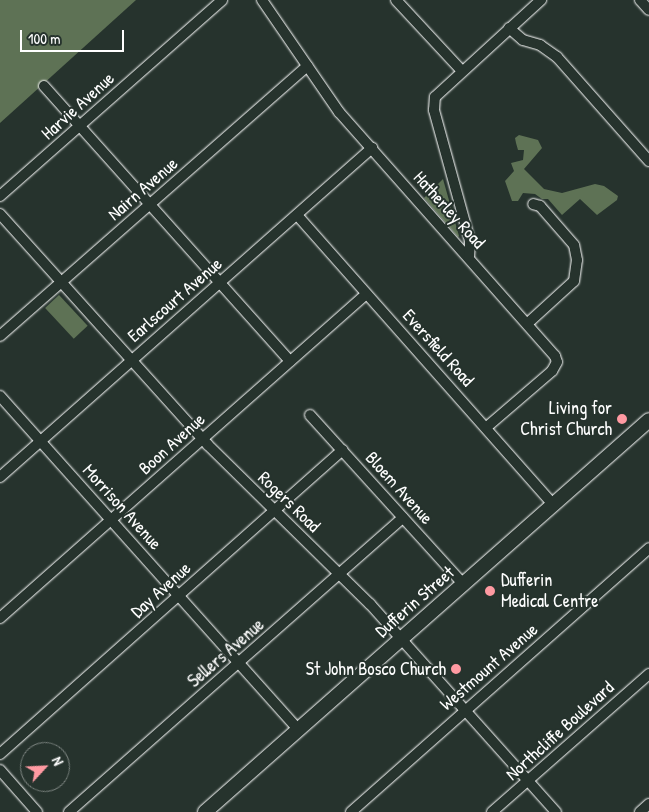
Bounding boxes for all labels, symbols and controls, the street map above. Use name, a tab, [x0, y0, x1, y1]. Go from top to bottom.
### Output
scale bar	[22, 20, 126, 52]
text: 100 m	[28, 28, 61, 49]
street label: Harvie Avenue	[37, 68, 119, 144]
street label: Nairn Avenue	[104, 153, 182, 225]
street label: Hatherley Road	[409, 167, 489, 253]
street label: Earlscourt Avenue	[123, 253, 227, 347]
street label: Eversfield Road	[398, 305, 478, 391]
place label: Living for Christ Church	[520, 398, 612, 440]
street label: Boon Avenue	[134, 409, 210, 479]
marker: Living for Christ Church	[616, 413, 628, 425]
street label: Bloem Avenue	[361, 447, 437, 529]
street label: Morrison Avenue	[78, 460, 166, 554]
street label: Rogers Road	[253, 467, 325, 537]
street label: Day Avenue	[127, 558, 195, 622]
street label: Dufferin Street	[371, 562, 459, 642]
place label: Dufferin Medical Centre	[501, 570, 598, 612]
marker: Dufferin Medical Centre	[483, 584, 497, 598]
street label: Sellers Avenue	[183, 614, 269, 692]
street label: Westmount Avenue	[436, 619, 542, 715]
place label: St John Bosco Church	[306, 658, 446, 680]
marker: St John Bosco Church	[450, 663, 462, 675]
street label: Northcliffe Boulevard	[502, 677, 618, 785]
north arrow	[20, 742, 70, 792]
text: N	[48, 753, 68, 768]

